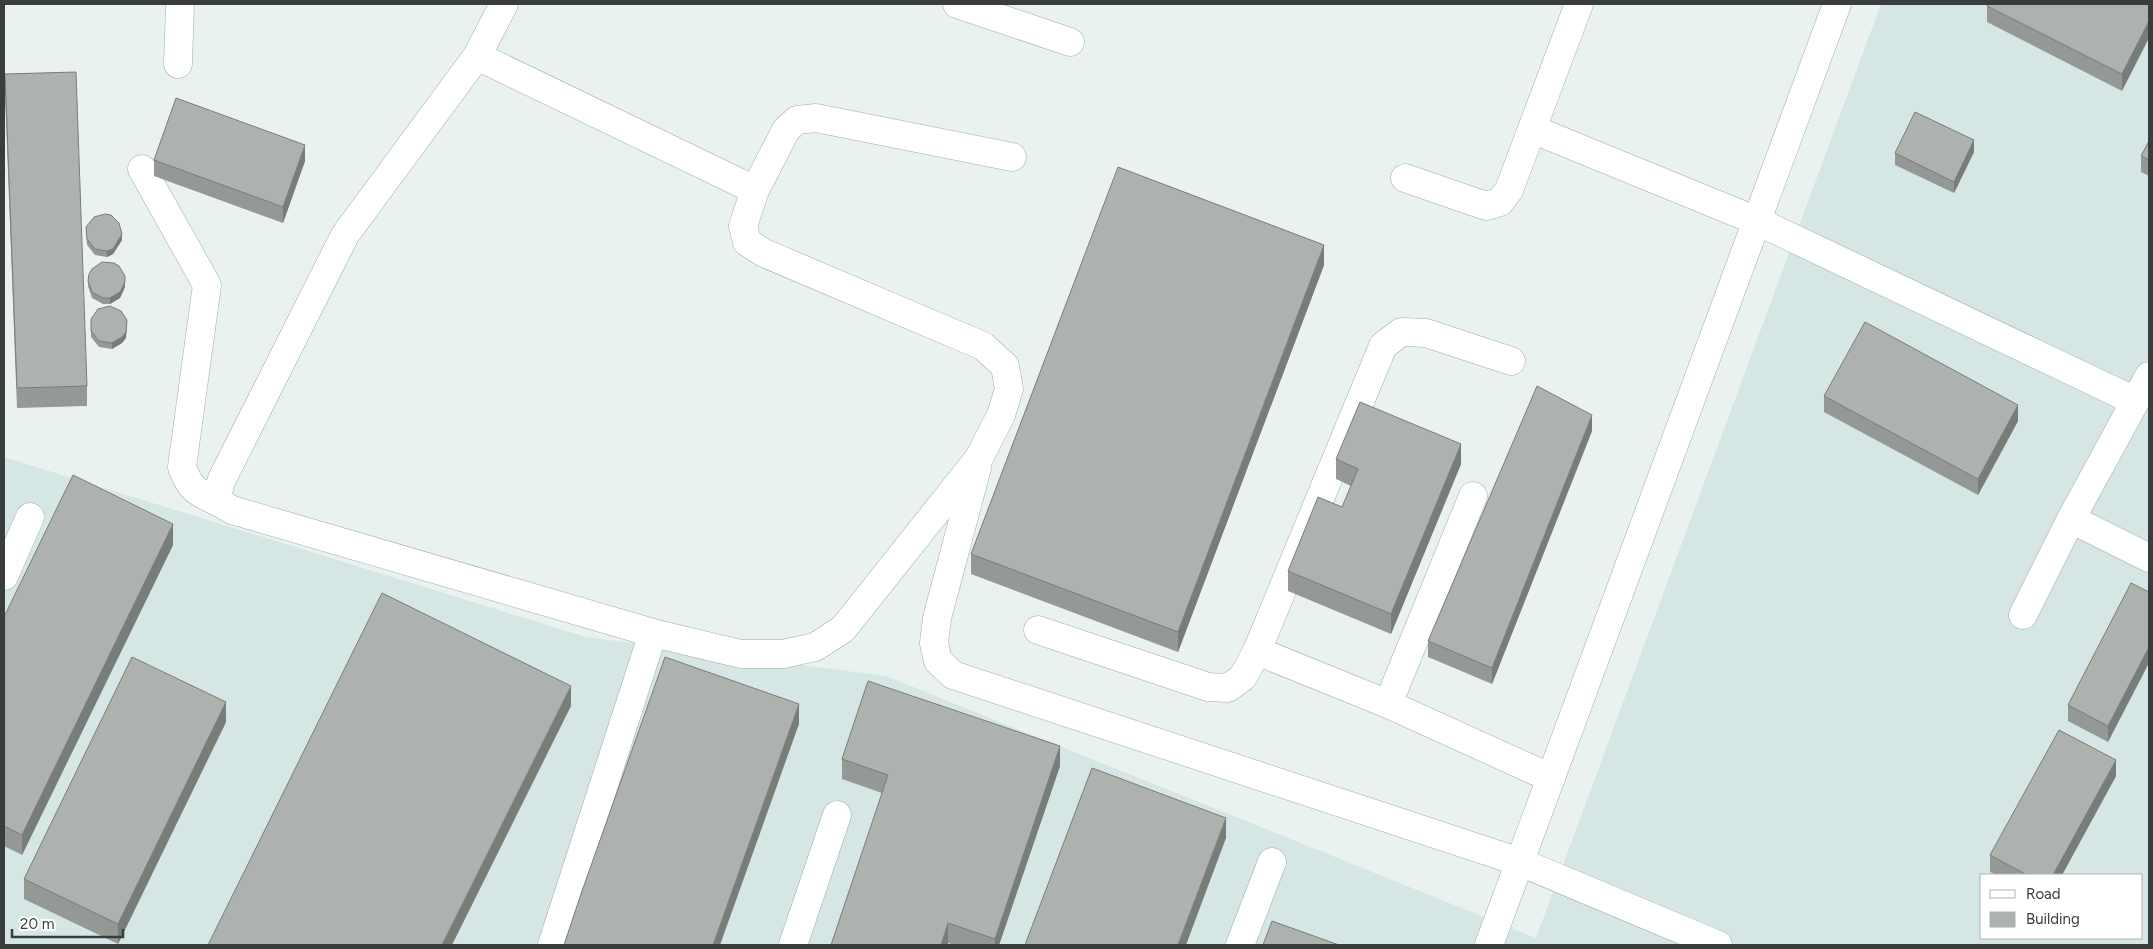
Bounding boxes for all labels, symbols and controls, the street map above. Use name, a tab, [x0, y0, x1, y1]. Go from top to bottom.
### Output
legend	[1980, 874, 2143, 939]
text: Road	[2026, 885, 2061, 903]
scale bar	[12, 906, 124, 938]
text: Building	[2026, 910, 2080, 928]
text: 20 m	[20, 915, 54, 933]

